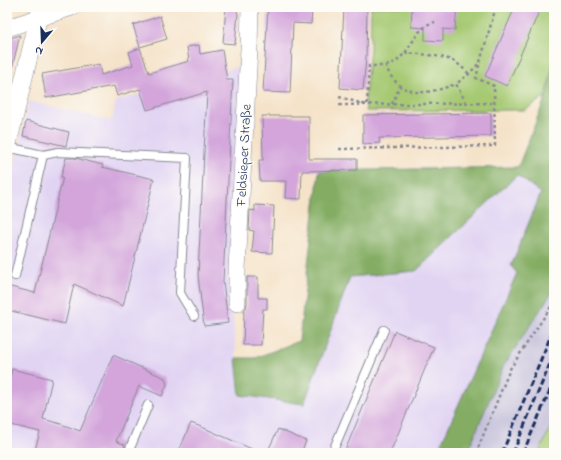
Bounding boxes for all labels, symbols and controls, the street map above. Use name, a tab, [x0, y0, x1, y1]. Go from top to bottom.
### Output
north arrow	[22, 22, 62, 62]
text: N	[33, 42, 45, 59]
street label: Feldsieper Straße	[231, 103, 258, 208]

